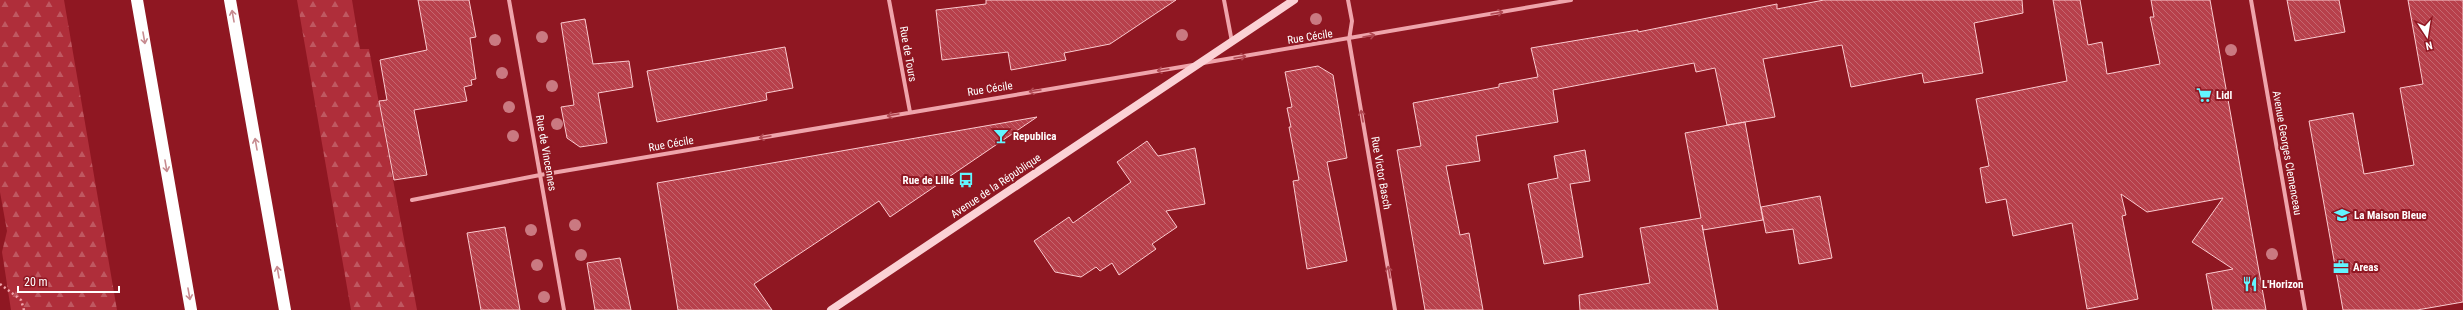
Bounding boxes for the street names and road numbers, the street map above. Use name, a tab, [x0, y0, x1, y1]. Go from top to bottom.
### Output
street label: Rue de Tours	[897, 25, 919, 83]
street label: Rue Cécile	[1287, 27, 1333, 47]
street label: Rue Cécile	[967, 79, 1013, 99]
street label: Avenue Georges Clemenceau	[2270, 90, 2304, 216]
street label: Rue de Vincennes	[533, 114, 559, 192]
street label: Rue Cécile	[647, 134, 695, 154]
street label: Rue Victor Basch	[1368, 136, 1394, 210]
street label: Avenue de la République	[948, 151, 1044, 221]

